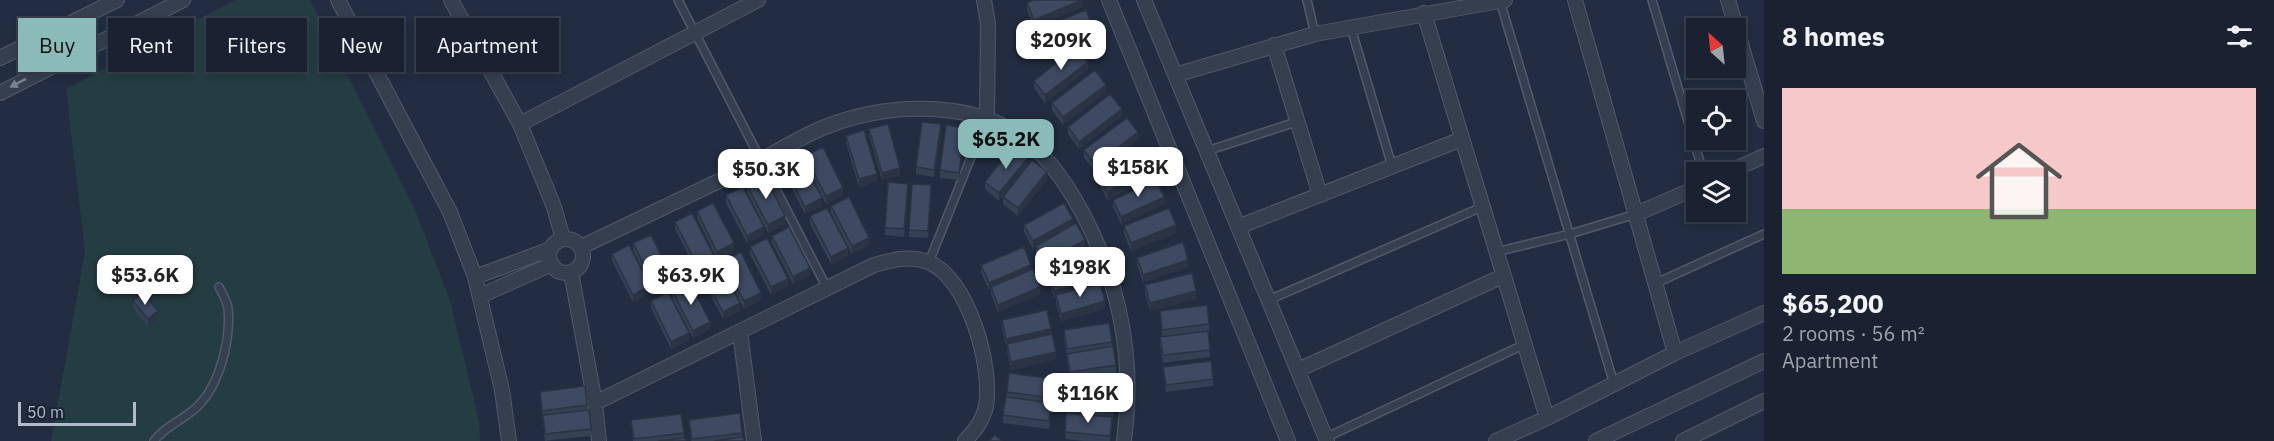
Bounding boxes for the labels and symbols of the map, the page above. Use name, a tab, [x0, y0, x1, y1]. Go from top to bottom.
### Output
north arrow	[1686, 18, 1746, 78]
pin: $209K	[1019, 20, 1103, 71]
one-way arrow	[10, 79, 27, 88]
pin: $65.2K	[957, 119, 1055, 170]
pin: $158K	[1096, 147, 1180, 198]
pin: $50.3K	[717, 149, 815, 200]
pin: $198K	[1038, 247, 1122, 298]
pin: $53.6K	[96, 255, 194, 306]
pin: $63.9K	[642, 255, 740, 306]
pin: $116K	[1046, 373, 1130, 424]
scale bar	[18, 399, 136, 426]

